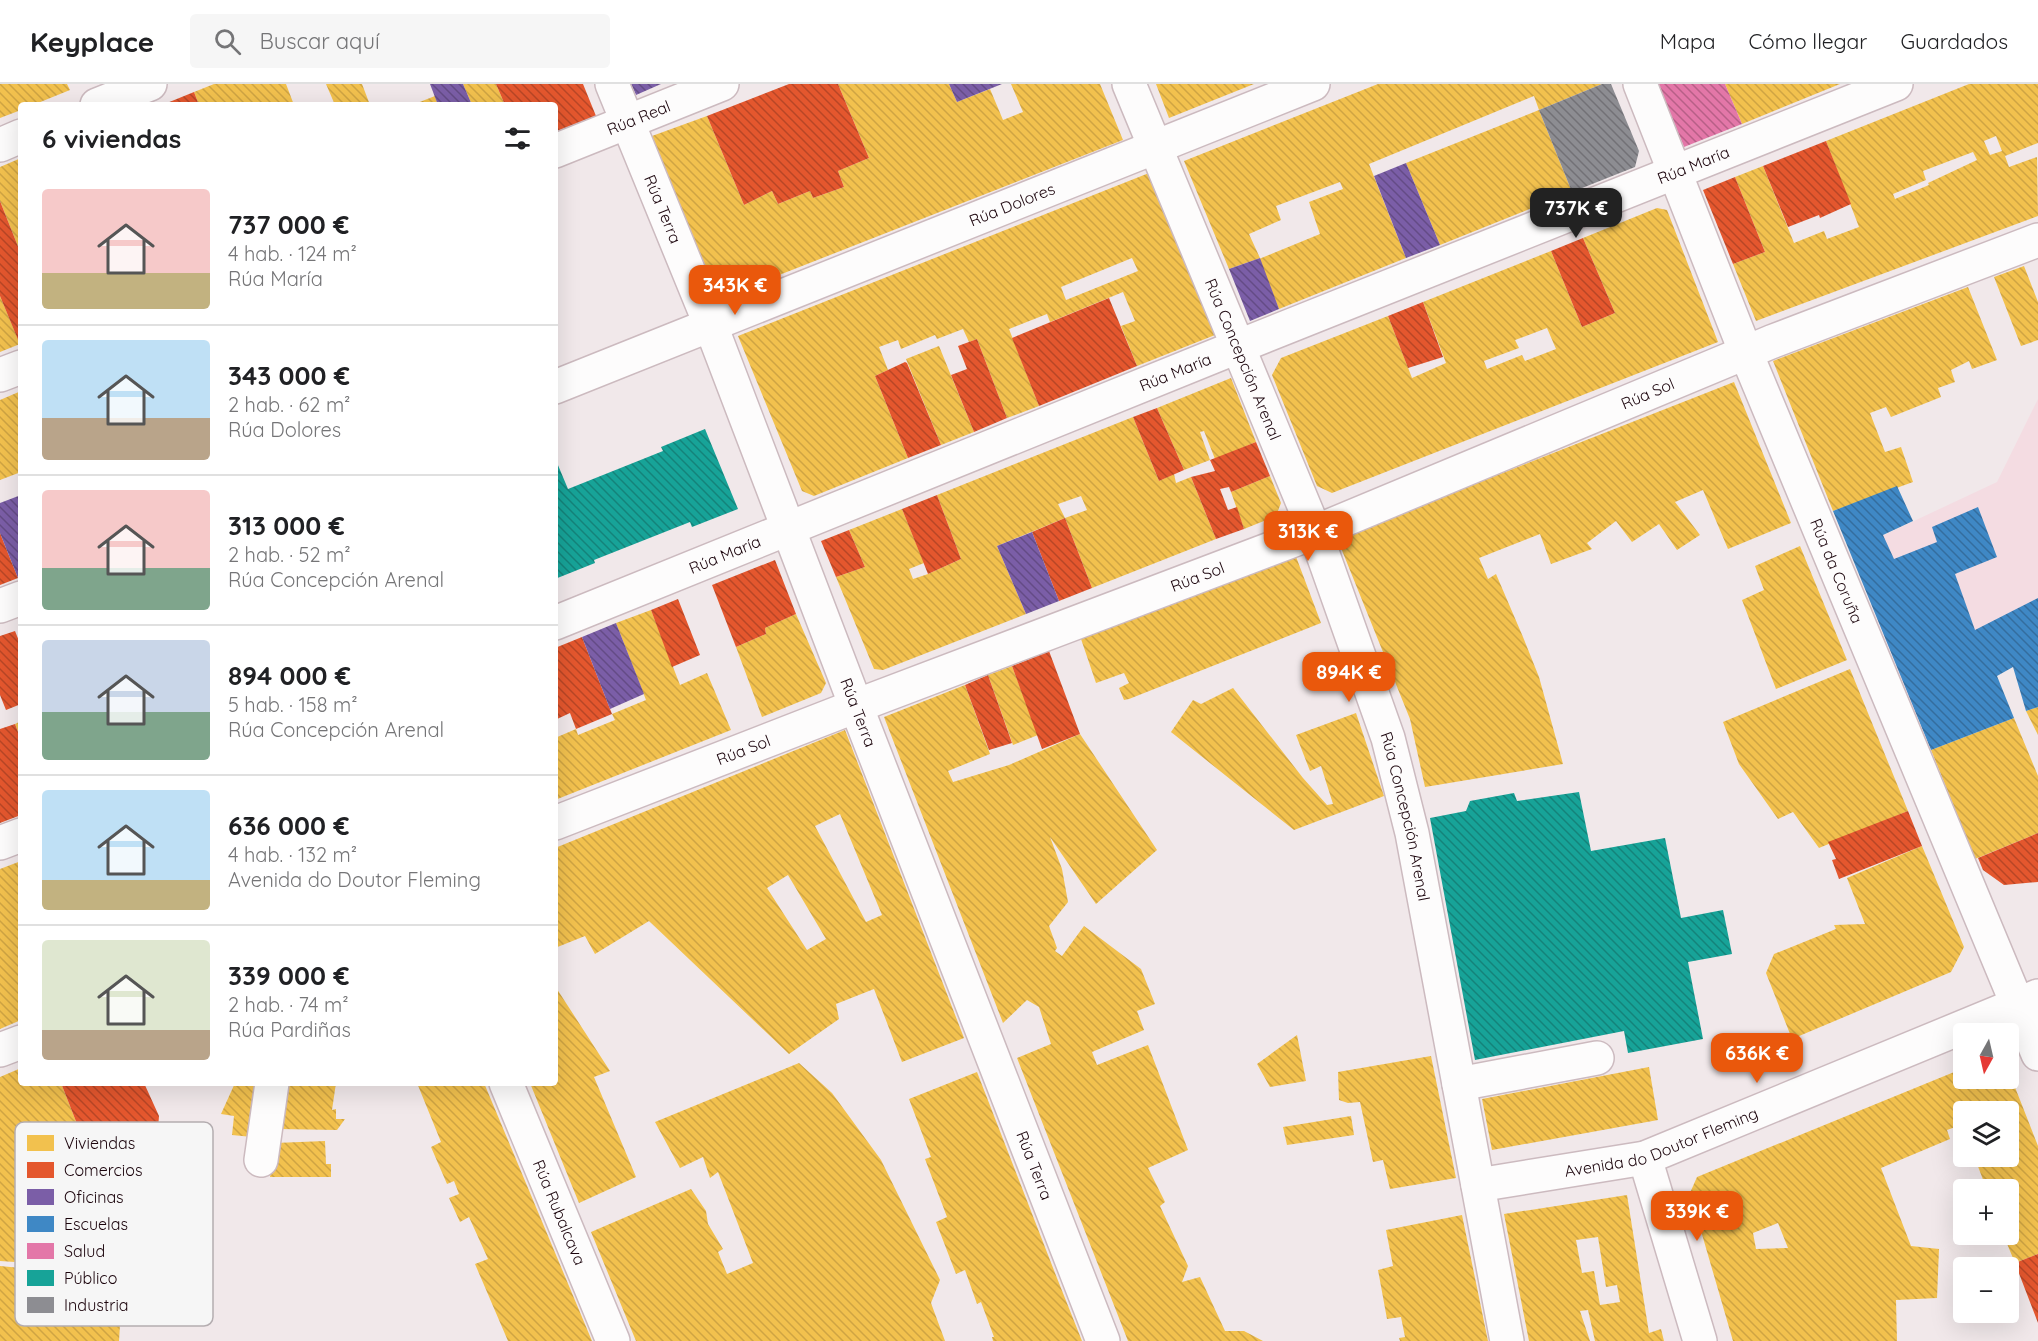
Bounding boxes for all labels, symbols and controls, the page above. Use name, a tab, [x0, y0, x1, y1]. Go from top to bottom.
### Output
search box	[190, 14, 610, 68]
text: Keyplace	[30, 24, 154, 59]
icon: search	[211, 25, 244, 58]
text: Buscar aquí	[259, 27, 380, 55]
text: Mapa	[1660, 28, 1715, 54]
text: Cómo llegar	[1748, 28, 1867, 54]
text: Guardados	[1900, 28, 2008, 54]
street label: Rúa Real	[604, 96, 673, 139]
text: 6 viviendas	[42, 122, 181, 155]
icon: filters	[501, 122, 534, 155]
street label: Rúa María	[1654, 142, 1732, 188]
street label: Rúa Terra	[640, 172, 686, 246]
street label: Rúa Dolores	[966, 178, 1058, 230]
pin: 737K €	[1527, 188, 1625, 239]
text: 737K €	[1544, 195, 1608, 220]
text: 737 000 €	[228, 208, 349, 241]
icon: home	[90, 213, 162, 285]
text: 4 hab. · 124 m²	[228, 241, 357, 266]
pin: 343K €	[686, 265, 784, 316]
text: Rúa María	[228, 266, 323, 291]
text: 343K €	[703, 272, 767, 297]
street label: Rúa Concepción Arenal	[1201, 275, 1286, 443]
street label: Rúa María	[1136, 348, 1214, 395]
text: 343 000 €	[228, 359, 350, 392]
icon: home	[90, 364, 162, 436]
street label: Rúa Sol	[1618, 373, 1677, 413]
text: 2 hab. · 62 m²	[228, 392, 350, 417]
text: Rúa Dolores	[228, 417, 341, 442]
text: 313 000 €	[228, 509, 345, 542]
pin: 313K €	[1259, 511, 1357, 562]
icon: home	[90, 514, 162, 586]
street label: Rúa da Coruña	[1806, 515, 1867, 626]
text: 313K €	[1278, 518, 1338, 543]
street label: Rúa María	[686, 531, 764, 578]
text: 2 hab. · 52 m²	[228, 542, 351, 567]
street label: Rúa Sol	[1168, 557, 1227, 596]
text: Rúa Concepción Arenal	[228, 567, 444, 592]
pin: 894K €	[1300, 652, 1398, 703]
text: 894 000 €	[228, 659, 351, 692]
text: 894K €	[1316, 659, 1382, 684]
icon: home	[90, 664, 162, 736]
street label: Rúa Terra	[836, 675, 881, 750]
text: 5 hab. · 158 m²	[228, 692, 358, 717]
text: Rúa Concepción Arenal	[228, 717, 444, 742]
street label: Rúa Concepción Arenal	[1377, 729, 1434, 903]
street label: Rúa Sol	[714, 730, 773, 769]
text: 636 000 €	[228, 809, 349, 842]
icon: home	[90, 814, 162, 886]
text: 4 hab. · 132 m²	[228, 842, 357, 867]
text: Avenida do Doutor Fleming	[228, 867, 481, 892]
text: 339 000 €	[228, 959, 349, 992]
icon: home	[90, 964, 162, 1036]
text: 2 hab. · 74 m²	[228, 992, 349, 1017]
text: Rúa Pardiñas	[228, 1017, 351, 1042]
north arrow	[1953, 1023, 2019, 1089]
map controls	[1953, 1023, 2019, 1323]
pin: 636K €	[1708, 1033, 1806, 1084]
text: 636K €	[1725, 1040, 1789, 1065]
button: layers	[1953, 1101, 2019, 1167]
street label: Avenida do Doutor Fleming	[1563, 1103, 1761, 1181]
legend	[15, 1122, 213, 1326]
street label: Rúa Terra	[1012, 1128, 1057, 1203]
text: Viviendas	[64, 1133, 135, 1153]
street label: Rúa Rubalcava	[529, 1157, 590, 1268]
text: Comercios	[64, 1160, 142, 1180]
button: +	[1953, 1179, 2019, 1245]
text: Oficinas	[64, 1187, 124, 1207]
pin: 339K €	[1648, 1191, 1746, 1242]
text: 339K €	[1665, 1198, 1729, 1223]
text: Escuelas	[64, 1214, 128, 1234]
text: Salud	[64, 1241, 105, 1261]
button: −	[1953, 1257, 2019, 1323]
text: Público	[64, 1268, 117, 1288]
text: Industria	[64, 1295, 129, 1315]

